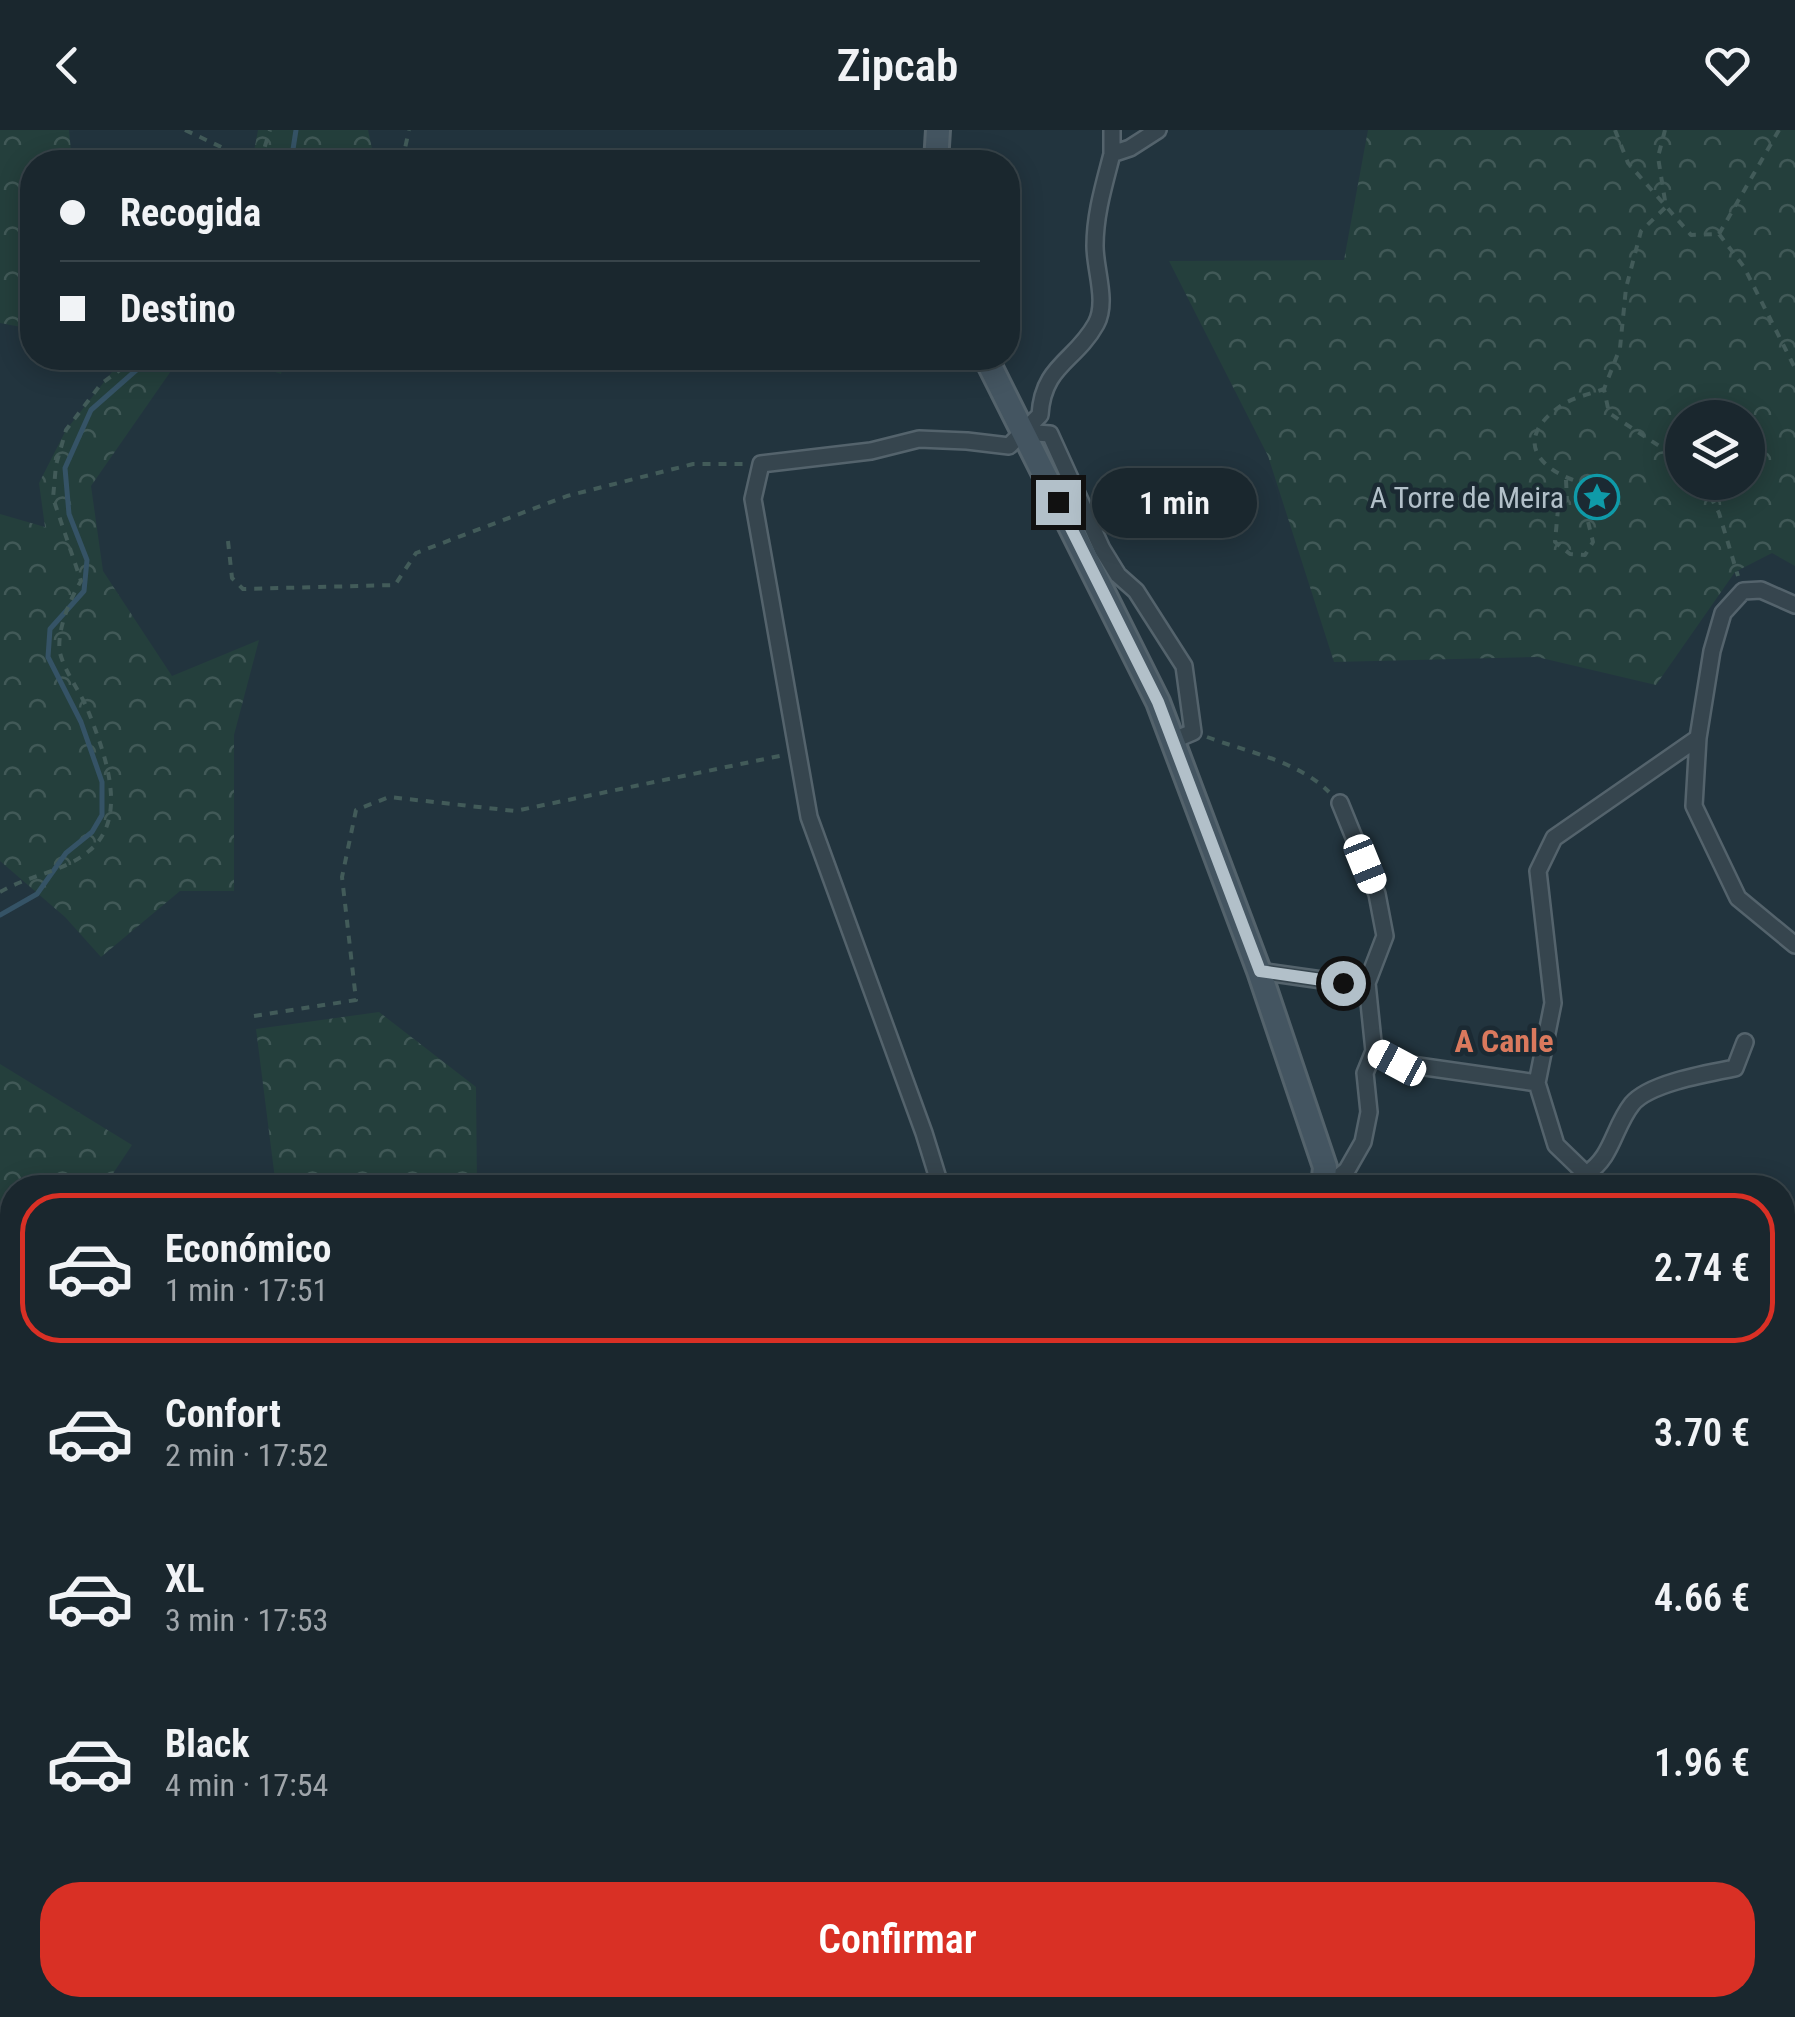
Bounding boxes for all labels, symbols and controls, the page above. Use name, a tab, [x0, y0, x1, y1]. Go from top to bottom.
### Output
icon: back	[40, 38, 95, 93]
icon: heart	[1700, 38, 1755, 93]
text: Zipcab	[837, 39, 958, 92]
text: Recogida	[120, 191, 261, 235]
text: Destino	[120, 287, 236, 331]
map controls	[1665, 400, 1765, 500]
button: layers	[1665, 400, 1765, 500]
callout: 1 min	[1093, 467, 1258, 537]
place icon: A Torre de Meira	[1574, 474, 1620, 520]
route end	[1036, 480, 1081, 525]
place label: A Torre de Meira	[1370, 480, 1564, 515]
text: 1 min	[1139, 484, 1210, 522]
car	[1340, 831, 1390, 897]
route start	[1321, 961, 1366, 1006]
district label: A Canle	[1455, 1022, 1553, 1060]
car	[1363, 1036, 1431, 1090]
icon: car	[45, 1223, 135, 1313]
text: Económico	[165, 1227, 331, 1271]
text: 2.74 €	[1654, 1246, 1750, 1290]
text: 1 min · 17:51	[165, 1271, 328, 1309]
icon: car	[45, 1388, 135, 1478]
text: Confort	[165, 1392, 281, 1436]
text: 3.70 €	[1654, 1411, 1750, 1455]
text: 2 min · 17:52	[165, 1436, 328, 1474]
icon: car	[45, 1553, 135, 1643]
text: XL	[165, 1557, 204, 1601]
text: 4.66 €	[1654, 1576, 1750, 1620]
text: 3 min · 17:53	[165, 1601, 328, 1639]
icon: car	[45, 1718, 135, 1808]
text: Black	[165, 1722, 249, 1766]
text: 1.96 €	[1654, 1741, 1750, 1785]
text: 4 min · 17:54	[165, 1766, 328, 1804]
button: Confirmar	[40, 1882, 1755, 1997]

